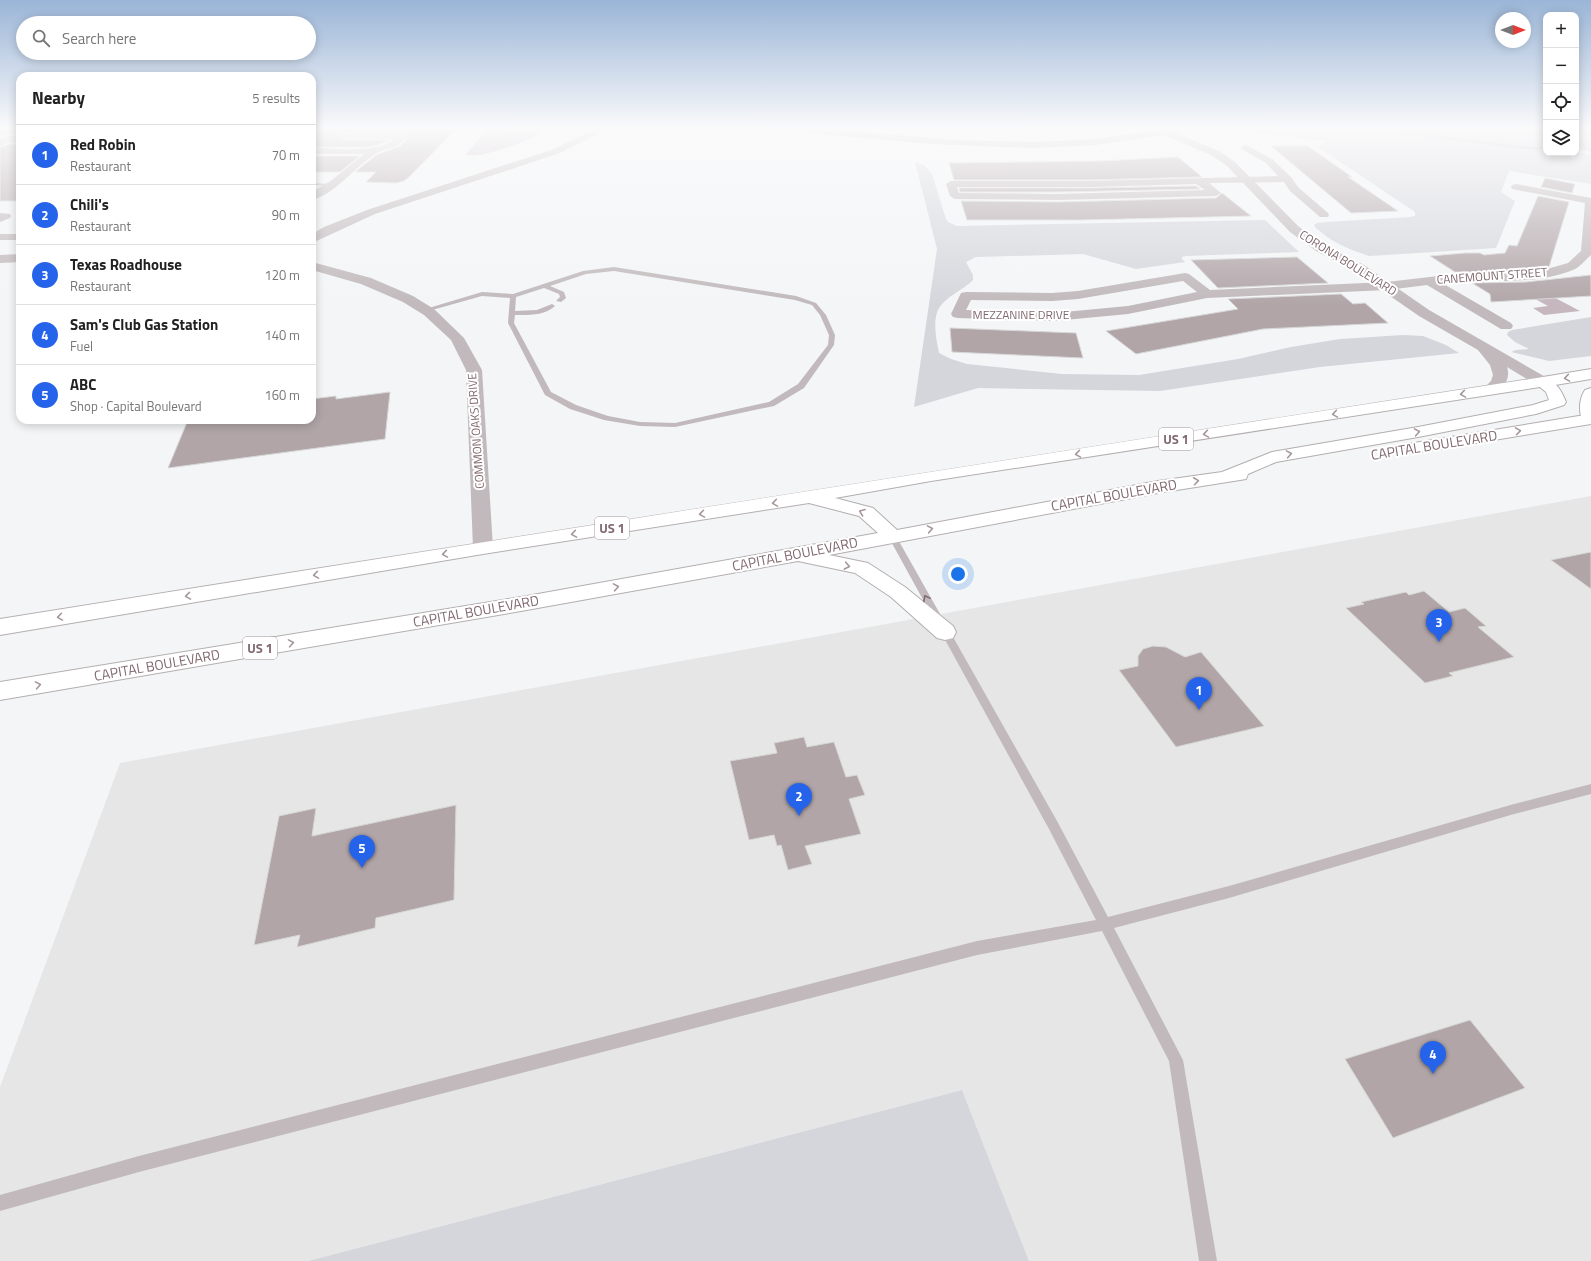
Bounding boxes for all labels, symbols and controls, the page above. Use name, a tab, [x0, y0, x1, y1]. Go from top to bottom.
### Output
north arrow	[1495, 12, 1531, 48]
map controls	[1543, 12, 1579, 156]
button: +	[1543, 12, 1579, 48]
search box	[16, 16, 316, 60]
icon: search	[30, 27, 52, 49]
text: Search here	[62, 27, 136, 50]
button: −	[1543, 48, 1579, 84]
button: locate	[1543, 84, 1579, 120]
text: Nearby	[32, 85, 85, 111]
text: 5 results	[252, 88, 300, 108]
button: layers	[1543, 120, 1579, 156]
text: Red Robin	[70, 133, 136, 156]
text: 1	[41, 145, 49, 165]
text: 70 m	[272, 145, 300, 165]
text: Restaurant	[70, 156, 131, 176]
text: Chili's	[70, 193, 109, 216]
text: 2	[41, 205, 49, 225]
text: 90 m	[272, 205, 300, 225]
text: Restaurant	[70, 216, 131, 236]
street label: CORONA BOULEVARD	[1296, 225, 1401, 300]
text: Texas Roadhouse	[70, 253, 182, 276]
street label: CANEMOUNT STREET	[1436, 262, 1549, 289]
text: 3	[41, 265, 49, 285]
text: 120 m	[264, 265, 300, 285]
text: Restaurant	[70, 276, 131, 296]
street label: MEZZANINE DRIVE	[973, 305, 1070, 324]
text: Sam's Club Gas Station	[70, 313, 218, 336]
text: 4	[41, 325, 49, 345]
text: 140 m	[264, 325, 300, 345]
text: Fuel	[70, 336, 93, 356]
street label: COMMON OAKS DRIVE	[462, 372, 489, 489]
text: ABC	[70, 373, 96, 396]
one-way arrow	[1564, 373, 1570, 382]
text: 5	[41, 385, 49, 405]
text: 160 m	[264, 385, 300, 405]
one-way arrow	[1460, 389, 1466, 398]
text: Shop · Capital Boulevard	[70, 396, 202, 416]
one-way arrow	[1332, 410, 1338, 418]
street label: CAPITAL BOULEVARD	[1369, 424, 1499, 465]
one-way arrow	[1515, 427, 1521, 436]
road number: US 1	[1159, 428, 1193, 450]
one-way arrow	[1203, 429, 1210, 438]
one-way arrow	[1414, 429, 1421, 437]
one-way arrow	[1075, 449, 1081, 458]
one-way arrow	[1286, 451, 1292, 459]
street label: CAPITAL BOULEVARD	[1049, 473, 1179, 516]
one-way arrow	[1193, 477, 1199, 486]
one-way arrow	[772, 498, 778, 507]
one-way arrow	[699, 509, 705, 518]
one-way arrow	[859, 509, 866, 517]
road number: US 1	[595, 517, 629, 539]
one-way arrow	[927, 525, 934, 534]
one-way arrow	[571, 529, 577, 538]
street label: CAPITAL BOULEVARD	[730, 531, 860, 576]
one-way arrow	[442, 549, 448, 558]
one-way arrow	[844, 561, 850, 569]
your location	[948, 564, 968, 584]
one-way arrow	[313, 570, 319, 579]
one-way arrow	[613, 583, 619, 592]
street label: CAPITAL BOULEVARD	[411, 589, 541, 632]
one-way arrow	[185, 591, 191, 600]
one-way arrow	[923, 595, 931, 602]
pin: 3	[1426, 609, 1452, 642]
one-way arrow	[57, 612, 63, 621]
road number: US 1	[243, 637, 277, 659]
one-way arrow	[288, 639, 294, 647]
street label: CAPITAL BOULEVARD	[92, 643, 222, 686]
pin: 1	[1186, 677, 1212, 710]
one-way arrow	[35, 681, 42, 690]
pin: 2	[786, 783, 812, 816]
pin: 5	[349, 835, 375, 868]
pin: 4	[1420, 1041, 1446, 1074]

